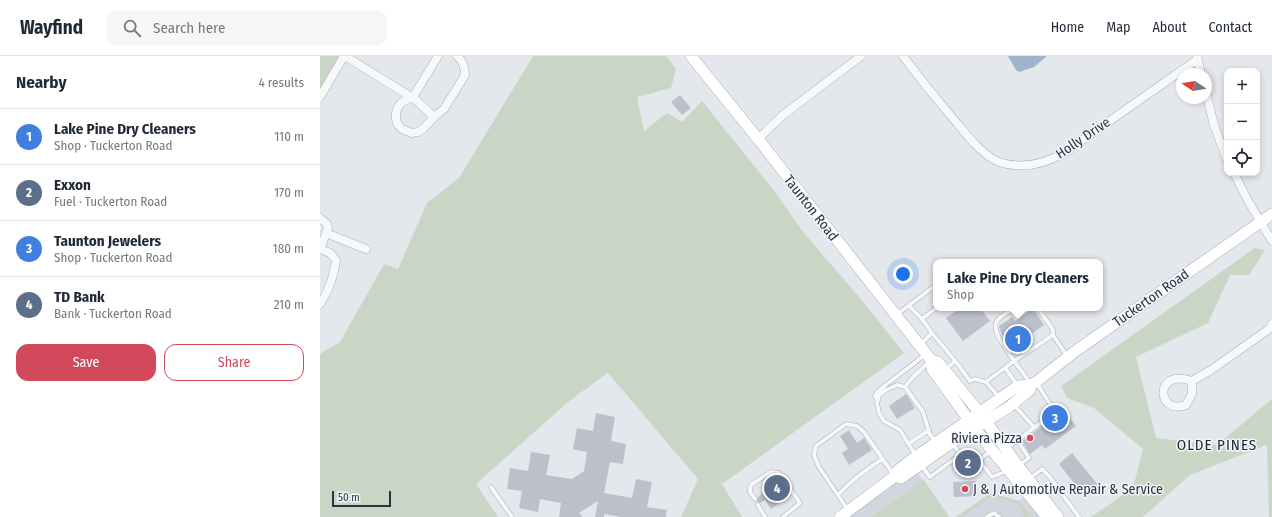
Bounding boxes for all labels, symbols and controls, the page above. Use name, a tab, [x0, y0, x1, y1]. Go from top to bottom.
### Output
search box	[107, 10, 387, 46]
text: Wayfind	[20, 16, 83, 39]
icon: search	[121, 17, 143, 39]
text: Search here	[153, 19, 225, 37]
text: Home	[1051, 19, 1084, 36]
text: Map	[1106, 19, 1130, 36]
text: About	[1152, 19, 1187, 36]
text: Contact	[1209, 19, 1252, 36]
north arrow	[1176, 68, 1212, 104]
map controls	[1224, 68, 1260, 176]
button: +	[1224, 68, 1260, 104]
text: Nearby	[16, 72, 67, 93]
text: 4 results	[258, 75, 304, 90]
button: −	[1224, 104, 1260, 140]
street label: Holly Drive	[1052, 113, 1114, 162]
text: Lake Pine Dry Cleaners	[54, 120, 196, 138]
text: 1	[26, 129, 32, 144]
text: 110 m	[274, 129, 304, 144]
text: Shop · Tuckerton Road	[54, 138, 172, 153]
button: locate	[1224, 140, 1260, 176]
street label: Taunton Road	[780, 172, 842, 244]
text: Exxon	[54, 176, 91, 194]
text: 2	[26, 185, 32, 200]
text: 170 m	[274, 185, 304, 200]
text: Fuel · Tuckerton Road	[54, 194, 167, 209]
text: Taunton Jewelers	[54, 232, 161, 250]
text: 3	[26, 241, 32, 256]
text: 180 m	[273, 241, 304, 256]
text: Shop · Tuckerton Road	[54, 250, 172, 265]
popup	[933, 259, 1103, 311]
your location	[893, 264, 913, 284]
street label: Tuckerton Road	[1110, 266, 1192, 330]
text: Lake Pine Dry Cleaners	[947, 269, 1089, 287]
text: Shop	[947, 287, 974, 302]
text: TD Bank	[54, 288, 105, 306]
text: 4	[26, 297, 32, 312]
text: 210 m	[274, 297, 304, 312]
text: Bank · Tuckerton Road	[54, 306, 172, 321]
pin: 1	[1005, 324, 1031, 354]
button: Save	[16, 344, 156, 381]
button: Share	[164, 344, 304, 381]
pin: 3	[1042, 403, 1068, 433]
place label: Riviera Pizza	[951, 430, 1022, 447]
marker: Riviera Pizza	[1025, 433, 1035, 443]
district label: OLDE PINES	[1177, 436, 1257, 454]
pin: 2	[955, 448, 981, 478]
pin: 4	[764, 473, 790, 503]
place label: J & J Automotive Repair & Service	[973, 481, 1163, 498]
marker: J & J Automotive Repair & Service	[960, 484, 970, 494]
scale bar	[332, 489, 391, 508]
text: 50 m	[338, 491, 360, 504]

